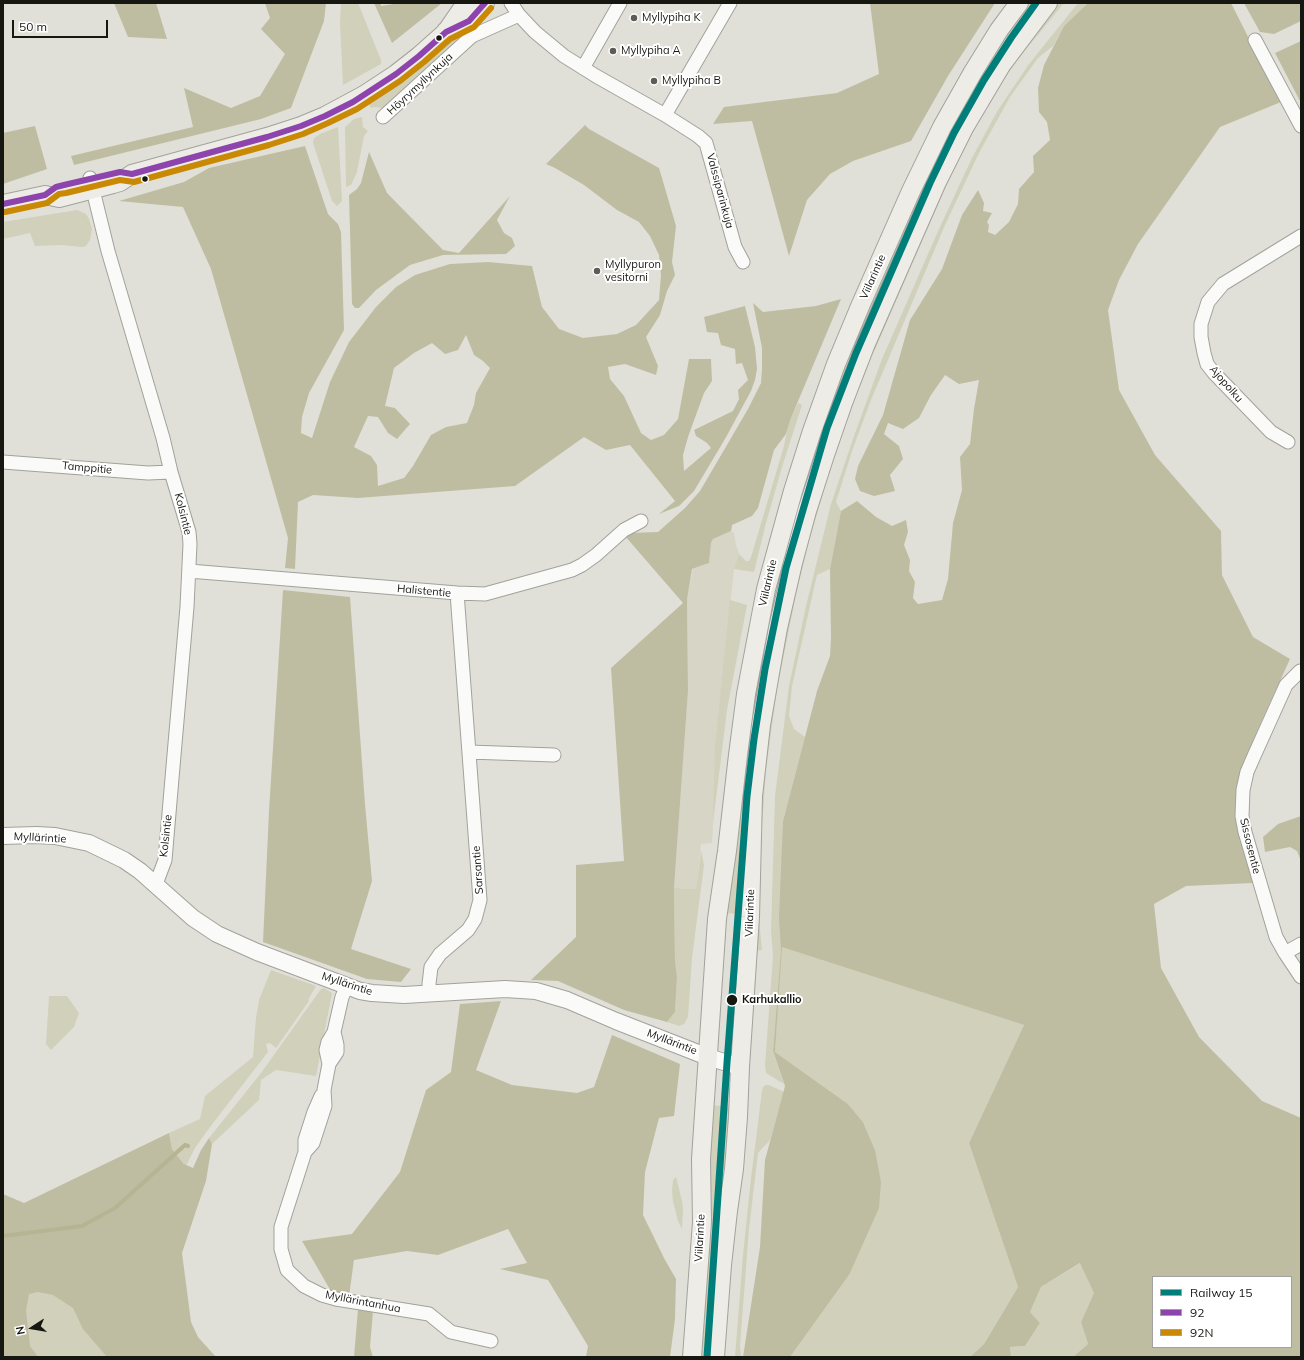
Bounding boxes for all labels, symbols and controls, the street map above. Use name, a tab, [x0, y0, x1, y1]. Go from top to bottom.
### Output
place label: Myllypiha K	[642, 11, 700, 25]
scale bar	[14, 12, 110, 38]
marker: Myllypiha K	[629, 13, 639, 23]
text: 50 m	[19, 19, 47, 34]
unlabelled marker	[434, 33, 444, 43]
place label: Myllypiha A	[621, 44, 681, 58]
marker: Myllypiha A	[608, 46, 618, 56]
street label: Höyrymyllynkuja	[384, 50, 456, 118]
place label: Myllypiha B	[662, 74, 721, 88]
marker: Myllypiha B	[649, 76, 659, 86]
street label: Valssiparinkuja	[704, 152, 736, 230]
unlabelled marker	[140, 174, 150, 184]
street label: Viilarintie	[857, 253, 889, 301]
place label: Myllypuron vesitorni	[605, 258, 661, 284]
marker: Myllypuron vesitorni	[592, 266, 602, 276]
street label: Ajopolku	[1206, 363, 1246, 405]
street label: Tamppitie	[61, 459, 113, 477]
street label: Kolsintie	[171, 492, 195, 536]
street label: Viilarintie	[756, 558, 780, 608]
street label: Halistentie	[396, 582, 452, 600]
street label: Kolsintie	[157, 814, 175, 858]
street label: Sissosentie	[1237, 817, 1263, 875]
street label: Myllärintie	[13, 830, 67, 846]
street label: Sarsantie	[470, 845, 486, 895]
street label: Viilarintie	[743, 889, 757, 937]
street label: Myllärintie	[320, 970, 374, 998]
marker: Karhukallio	[725, 993, 739, 1007]
place label: Karhukallio	[742, 993, 802, 1007]
street label: Myllärintie	[645, 1026, 699, 1058]
street label: Viilarintie	[692, 1214, 708, 1262]
legend	[1152, 1276, 1292, 1348]
text: Railway 15	[1190, 1285, 1253, 1300]
street label: Myllärintanhua	[324, 1288, 402, 1316]
text: 92	[1190, 1305, 1204, 1320]
north arrow	[12, 1308, 52, 1348]
text: N	[13, 1325, 28, 1336]
text: 92N	[1190, 1325, 1213, 1340]

